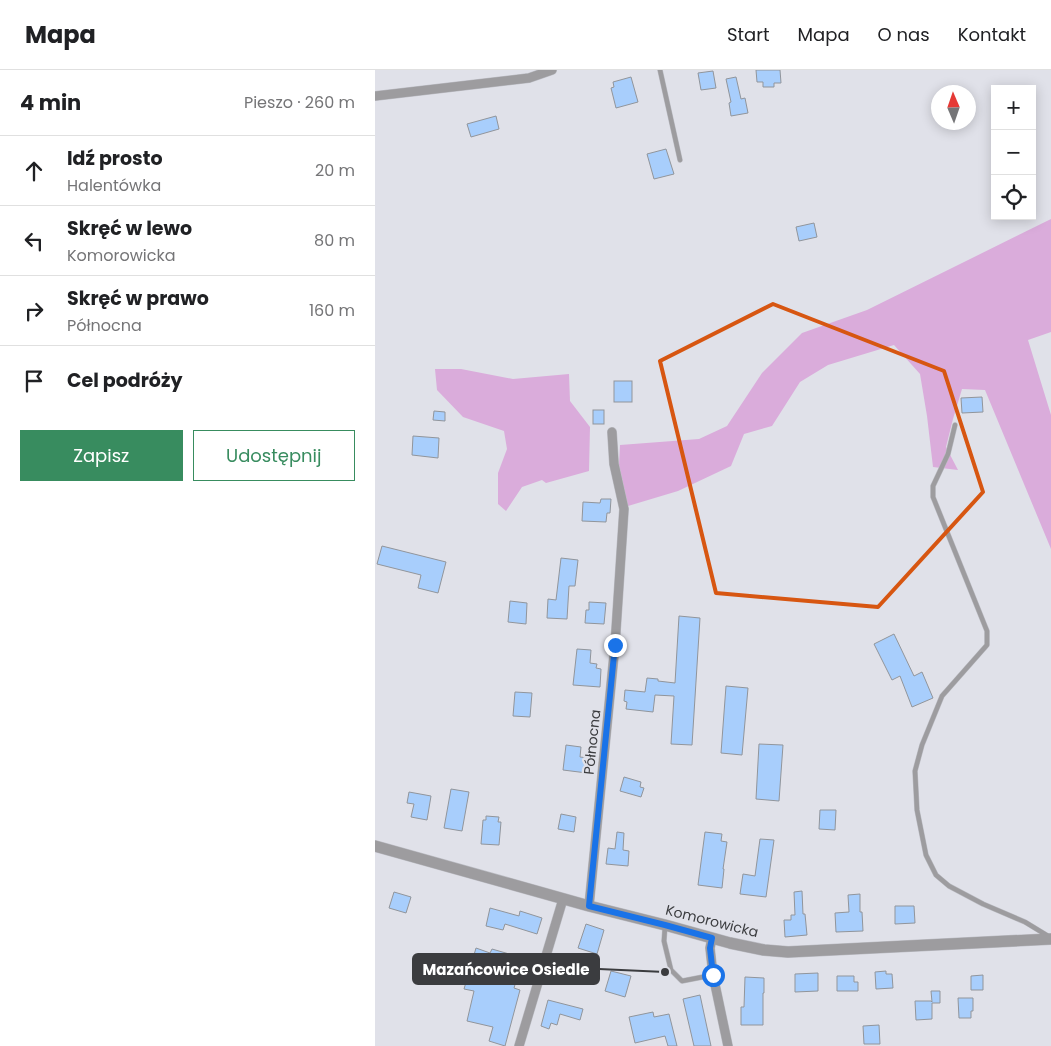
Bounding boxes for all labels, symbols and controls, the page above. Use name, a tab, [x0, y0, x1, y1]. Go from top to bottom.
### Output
text: Mapa	[25, 18, 96, 51]
text: Start	[727, 22, 770, 47]
text: Mapa	[798, 22, 850, 47]
text: O nas	[878, 22, 930, 47]
text: Kontakt	[958, 22, 1026, 47]
north arrow	[931, 85, 976, 130]
map controls	[991, 85, 1036, 220]
button: +	[991, 85, 1036, 130]
text: 4 min	[20, 88, 81, 117]
text: Pieszo · 260 m	[244, 91, 355, 114]
button: −	[991, 130, 1036, 175]
text: Idź prosto	[67, 145, 163, 172]
icon: ahead	[20, 157, 48, 185]
text: 20 m	[315, 159, 355, 182]
text: Halentówka	[67, 174, 161, 197]
button: locate	[991, 175, 1036, 220]
text: Skręć w lewo	[67, 215, 192, 242]
icon: left	[20, 227, 48, 255]
text: 80 m	[314, 229, 355, 252]
text: Komorowicka	[67, 244, 176, 267]
text: Skręć w prawo	[67, 285, 209, 312]
icon: right	[20, 297, 48, 325]
text: 160 m	[309, 299, 355, 322]
text: Północna	[67, 314, 142, 337]
icon: arrive	[20, 367, 48, 395]
text: Cel podróży	[67, 367, 182, 394]
button: Zapisz	[20, 430, 183, 481]
button: Udostępnij	[193, 430, 355, 481]
route end	[604, 634, 627, 657]
street label: Północna	[579, 708, 605, 776]
street label: Komorowicka	[663, 900, 761, 942]
callout: Mazańcowice Osiedle	[413, 954, 599, 984]
text: Mazańcowice Osiedle	[423, 959, 589, 980]
route start	[702, 964, 725, 987]

